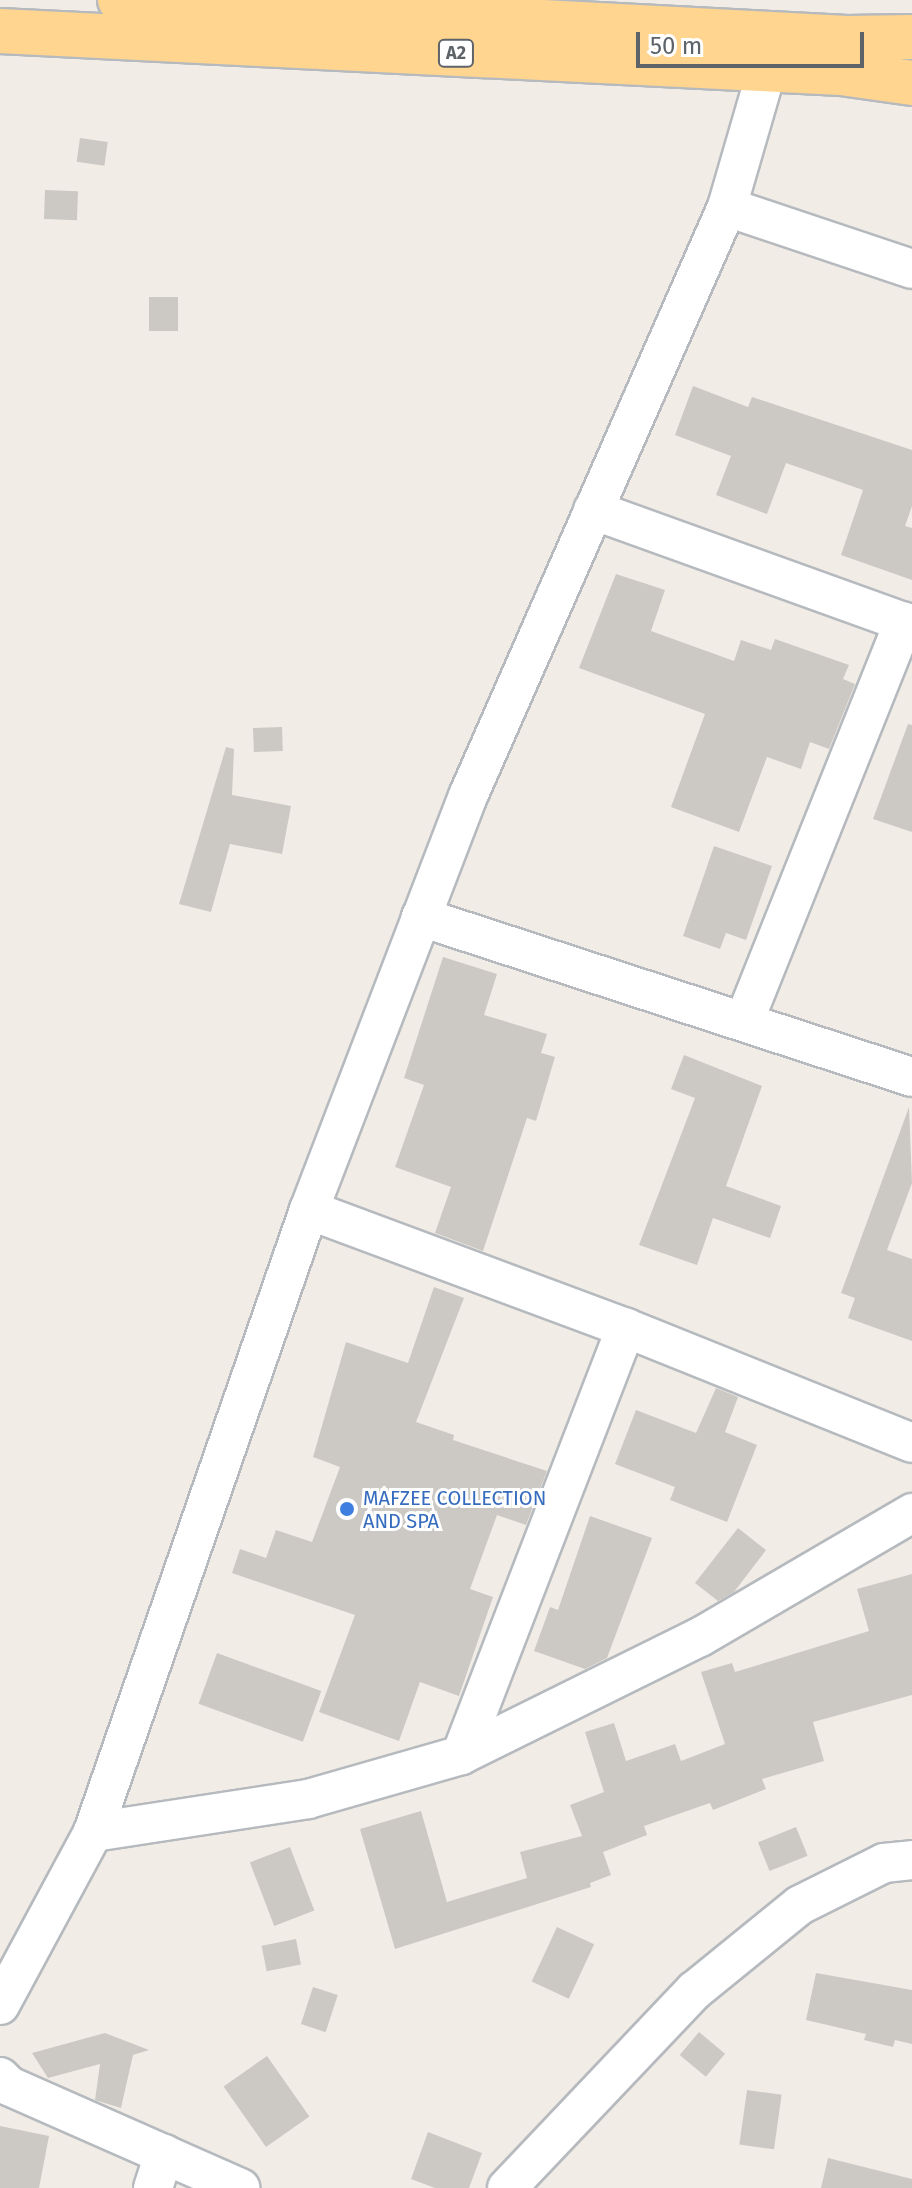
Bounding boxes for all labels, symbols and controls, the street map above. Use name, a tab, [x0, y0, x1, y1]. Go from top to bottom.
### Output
scale bar	[640, 16, 868, 66]
text: 50 m	[650, 32, 702, 60]
road number: A2	[436, 39, 476, 67]
place label: MAFZEE COLLECTION AND SPA	[363, 1486, 546, 1533]
marker: MAFZEE COLLECTION AND SPA	[338, 1500, 356, 1518]

